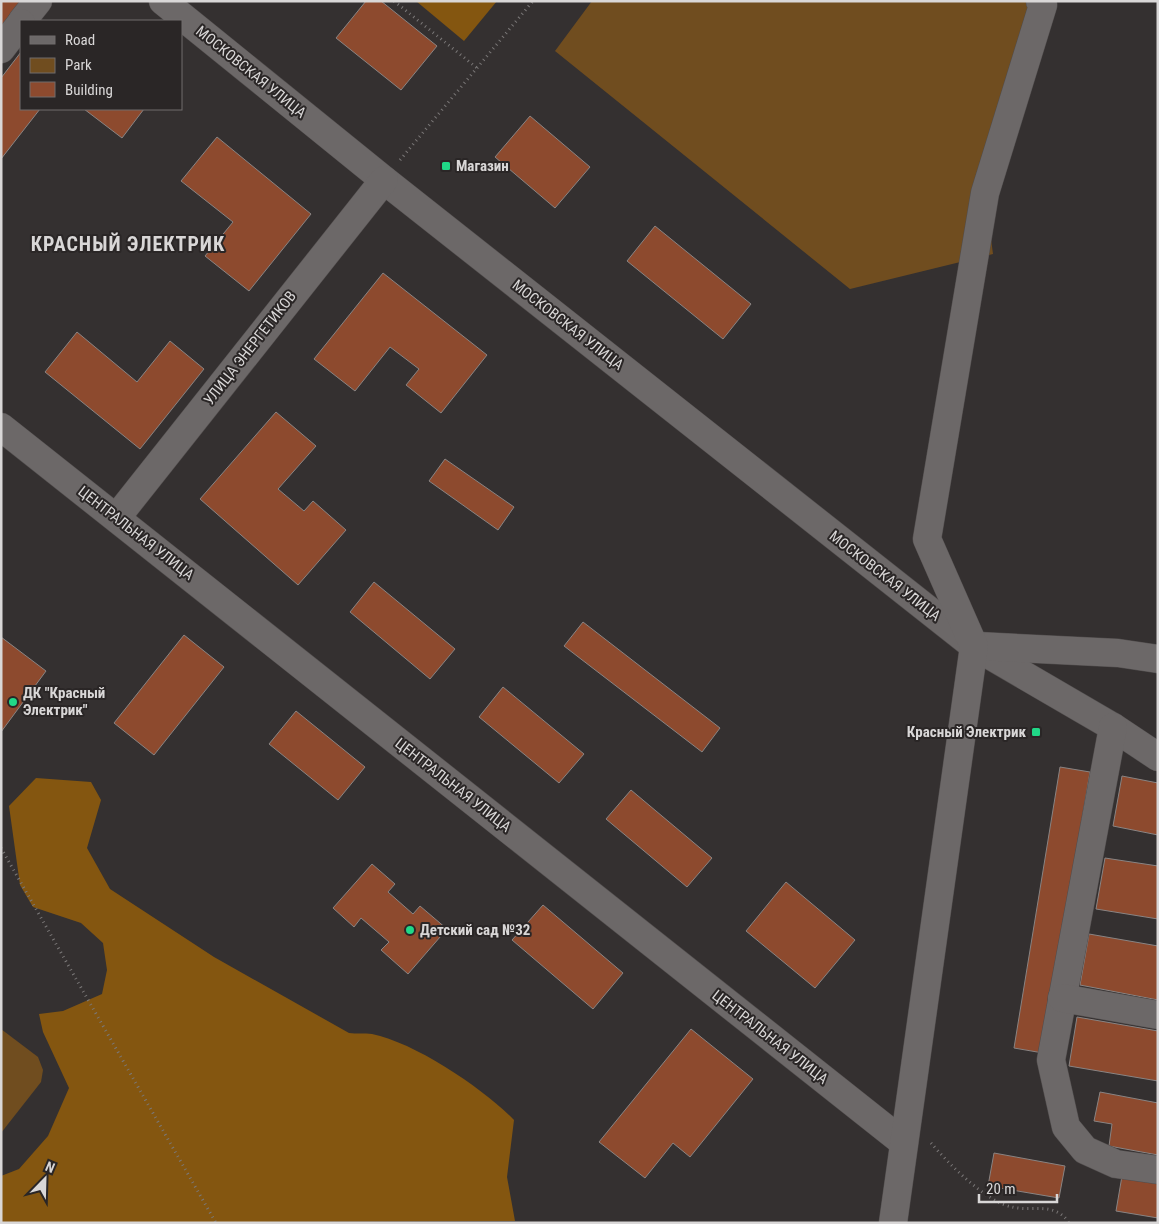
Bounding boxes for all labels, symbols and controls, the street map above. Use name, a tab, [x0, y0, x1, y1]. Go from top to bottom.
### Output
legend	[20, 20, 182, 110]
street label: МОСКОВСКАЯ УЛИЦА	[192, 22, 310, 122]
text: Road	[65, 31, 95, 49]
text: Park	[65, 56, 92, 74]
text: Building	[65, 81, 113, 99]
place label: Магазин	[456, 157, 509, 175]
marker: Магазин	[440, 160, 452, 172]
district label: КРАСНЫЙ ЭЛЕКТРИК	[31, 232, 225, 256]
street label: МОСКОВСКАЯ УЛИЦА	[509, 276, 628, 374]
street label: УЛИЦА ЭНЕРГЕТИКОВ	[200, 287, 300, 409]
street label: ЦЕНТРАЛЬНАЯ УЛИЦА	[74, 482, 198, 584]
street label: МОСКОВСКАЯ УЛИЦА	[826, 527, 945, 625]
place label: ДК "Красный Электрик"	[23, 684, 105, 719]
marker: ДК "Красный Электрик"	[7, 696, 19, 708]
place label: Красный Электрик	[907, 723, 1026, 741]
marker: Красный Электрик	[1030, 726, 1042, 738]
street label: ЦЕНТРАЛЬНАЯ УЛИЦА	[391, 734, 515, 836]
place label: Детский сад №32	[420, 921, 530, 939]
marker: Детский сад №32	[404, 924, 416, 936]
street label: ЦЕНТРАЛЬНАЯ УЛИЦА	[708, 986, 832, 1088]
north arrow	[20, 1154, 70, 1204]
text: N	[43, 1158, 57, 1176]
scale bar	[979, 1172, 1056, 1204]
text: 20 m	[986, 1180, 1016, 1198]

